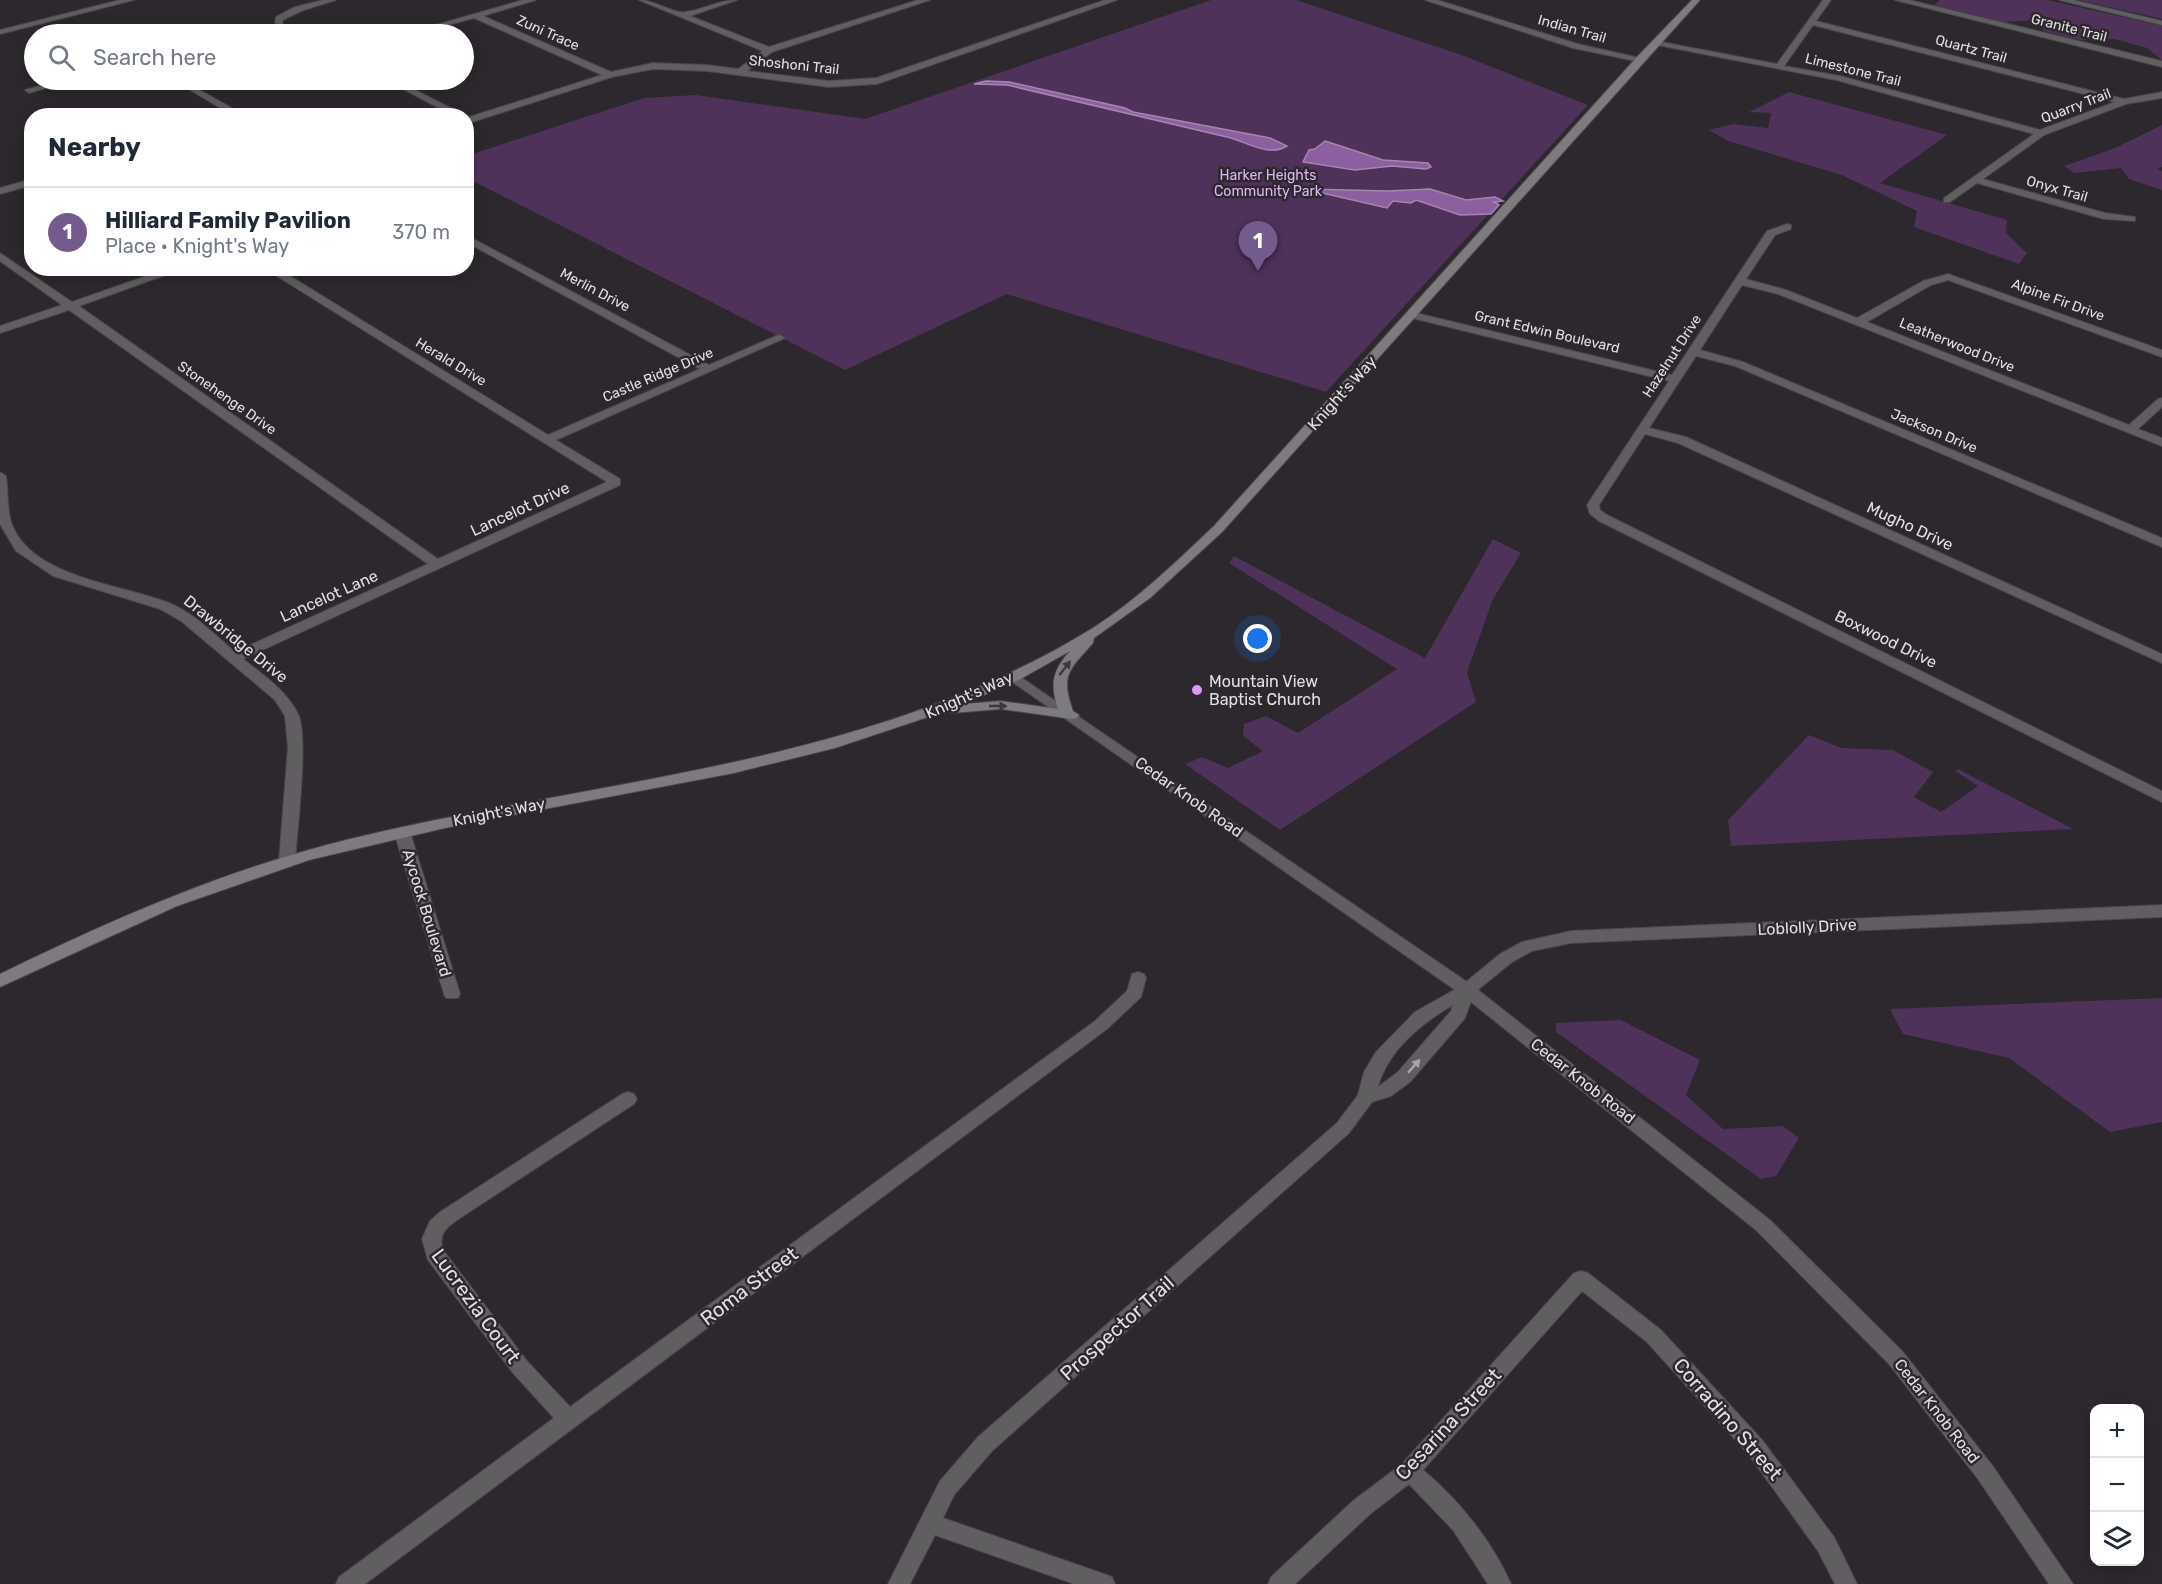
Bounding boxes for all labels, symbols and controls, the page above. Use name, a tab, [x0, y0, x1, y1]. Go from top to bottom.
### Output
street label: Granite Trail	[2029, 10, 2109, 46]
street label: Indian Trail	[1536, 11, 1608, 47]
street label: Zuni Trace	[514, 12, 582, 54]
search box	[24, 24, 474, 90]
street label: Quartz Trail	[1933, 31, 2009, 67]
icon: search	[45, 41, 78, 74]
text: Search here	[93, 44, 216, 71]
street label: Limestone Trail	[1803, 50, 1903, 90]
street label: Shoshoni Trail	[748, 52, 840, 78]
street label: Quarry Trail	[2039, 85, 2113, 127]
text: Nearby	[48, 132, 141, 163]
park label: Harker Heights Community Park	[1214, 167, 1323, 200]
street label: Onyx Trail	[2024, 172, 2090, 206]
text: Hilliard Family Pavilion	[105, 207, 351, 234]
text: 1	[63, 220, 72, 244]
text: 370 m	[392, 220, 450, 244]
pin: 1	[1238, 222, 1278, 271]
text: Place · Knight's Way	[105, 234, 289, 258]
street label: Merlin Drive	[557, 264, 633, 316]
street label: Alpine Fir Drive	[2009, 275, 2107, 325]
street label: Grant Edwin Boulevard	[1473, 307, 1621, 357]
street label: Hazelnut Drive	[1639, 311, 1705, 401]
street label: Leatherwood Drive	[1897, 314, 2017, 376]
street label: Herald Drive	[412, 334, 490, 390]
street label: Castle Ridge Drive	[600, 344, 716, 406]
street label: Knight's Way	[1304, 352, 1380, 434]
street label: Stonehenge Drive	[174, 358, 280, 439]
street label: Jackson Drive	[1888, 405, 1980, 457]
street label: Lancelot Drive	[467, 478, 573, 540]
street label: Mugho Drive	[1864, 498, 1956, 554]
street label: Lancelot Lane	[277, 566, 381, 626]
street label: Drawbridge Drive	[180, 591, 292, 687]
street label: Boxwood Drive	[1832, 606, 1940, 672]
your location	[1243, 624, 1272, 653]
one-way arrow	[1059, 661, 1071, 677]
street label: Knight's Way	[922, 667, 1016, 723]
place label: Mountain View Baptist Church	[1209, 672, 1321, 709]
marker: Mountain View Baptist Church	[1190, 683, 1204, 697]
one-way arrow	[988, 701, 1007, 711]
street label: Cedar Knob Road	[1131, 753, 1247, 841]
street label: Knight's Way	[451, 794, 547, 830]
street label: Aycock Boulevard	[399, 847, 455, 979]
street label: Loblolly Drive	[1757, 915, 1857, 939]
street label: Cedar Knob Road	[1527, 1034, 1639, 1128]
one-way arrow	[1407, 1059, 1420, 1074]
street label: Roma Street	[695, 1241, 803, 1330]
street label: Lucrezia Court	[426, 1244, 526, 1368]
street label: Prospector Trail	[1055, 1271, 1179, 1385]
street label: Corradino Street	[1668, 1353, 1788, 1485]
street label: Cedar Knob Road	[1890, 1355, 1984, 1467]
street label: Cesarina Street	[1390, 1363, 1506, 1485]
map controls	[2090, 1404, 2144, 1566]
button: +	[2090, 1404, 2144, 1458]
button: −	[2090, 1458, 2144, 1512]
button: layers	[2090, 1512, 2144, 1566]

